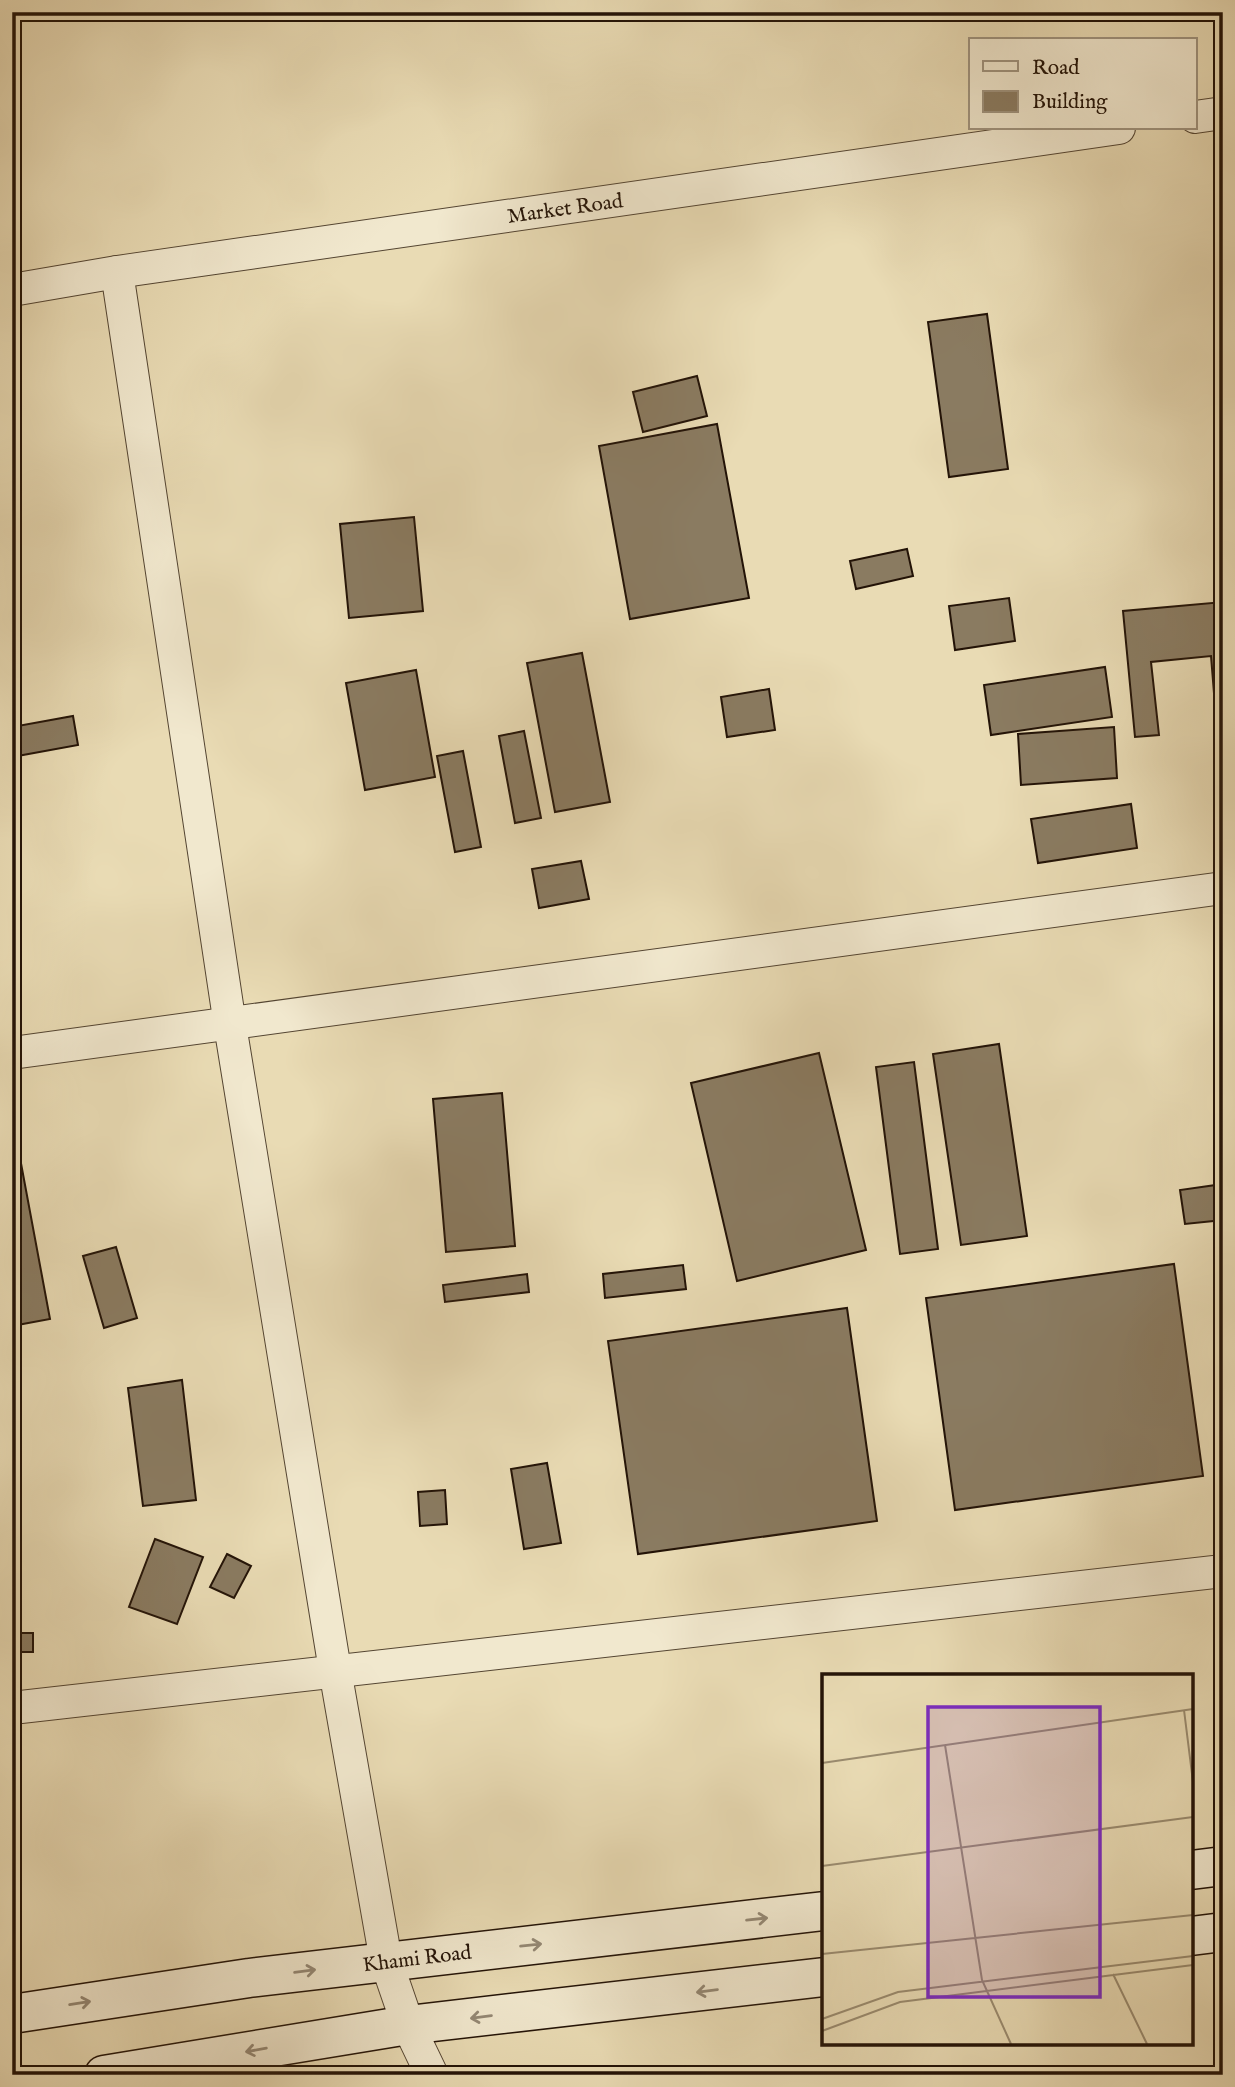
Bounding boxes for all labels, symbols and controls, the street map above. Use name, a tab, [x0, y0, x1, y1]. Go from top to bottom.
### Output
legend	[969, 38, 1196, 130]
text: Road	[1032, 55, 1080, 82]
text: Building	[1032, 89, 1108, 116]
street label: Market Road	[506, 188, 626, 231]
inset map	[822, 1674, 1193, 2045]
one-way arrow	[745, 1912, 768, 1925]
one-way arrow	[519, 1938, 542, 1951]
street label: Khami Road	[361, 1939, 474, 1980]
one-way arrow	[293, 1965, 316, 1978]
one-way arrow	[696, 1984, 719, 1997]
one-way arrow	[68, 1997, 91, 2010]
one-way arrow	[470, 2010, 493, 2023]
one-way arrow	[245, 2044, 268, 2057]

